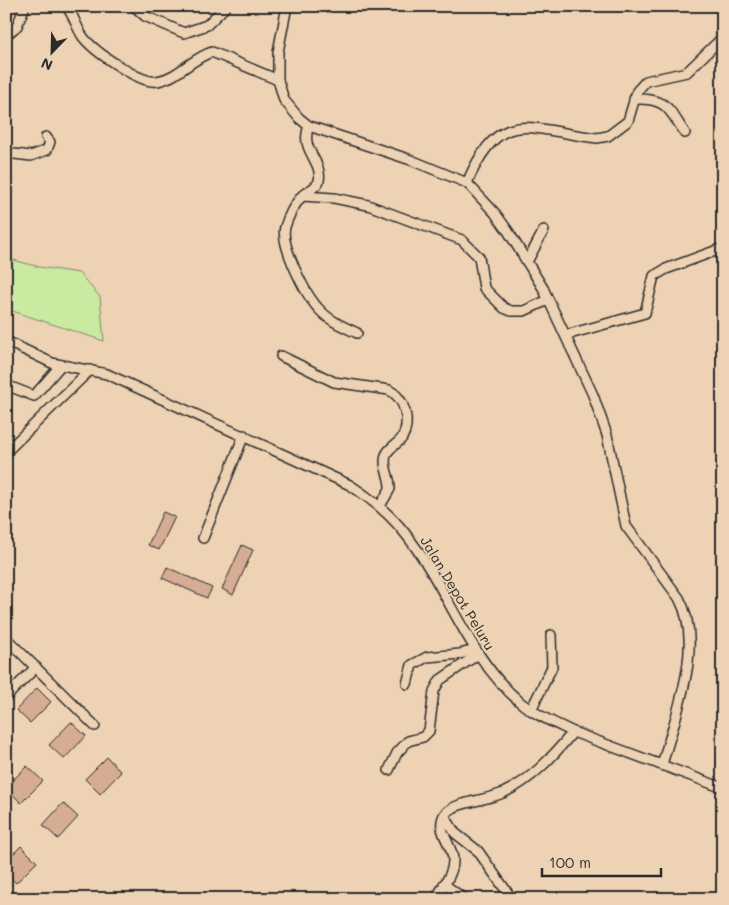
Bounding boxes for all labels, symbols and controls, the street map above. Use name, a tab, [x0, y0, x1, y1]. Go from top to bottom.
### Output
north arrow	[28, 28, 78, 78]
text: N	[38, 54, 55, 75]
street label: Jalan Depot Peluru	[416, 532, 500, 654]
scale bar	[542, 845, 660, 877]
text: 100 m	[549, 852, 591, 872]

